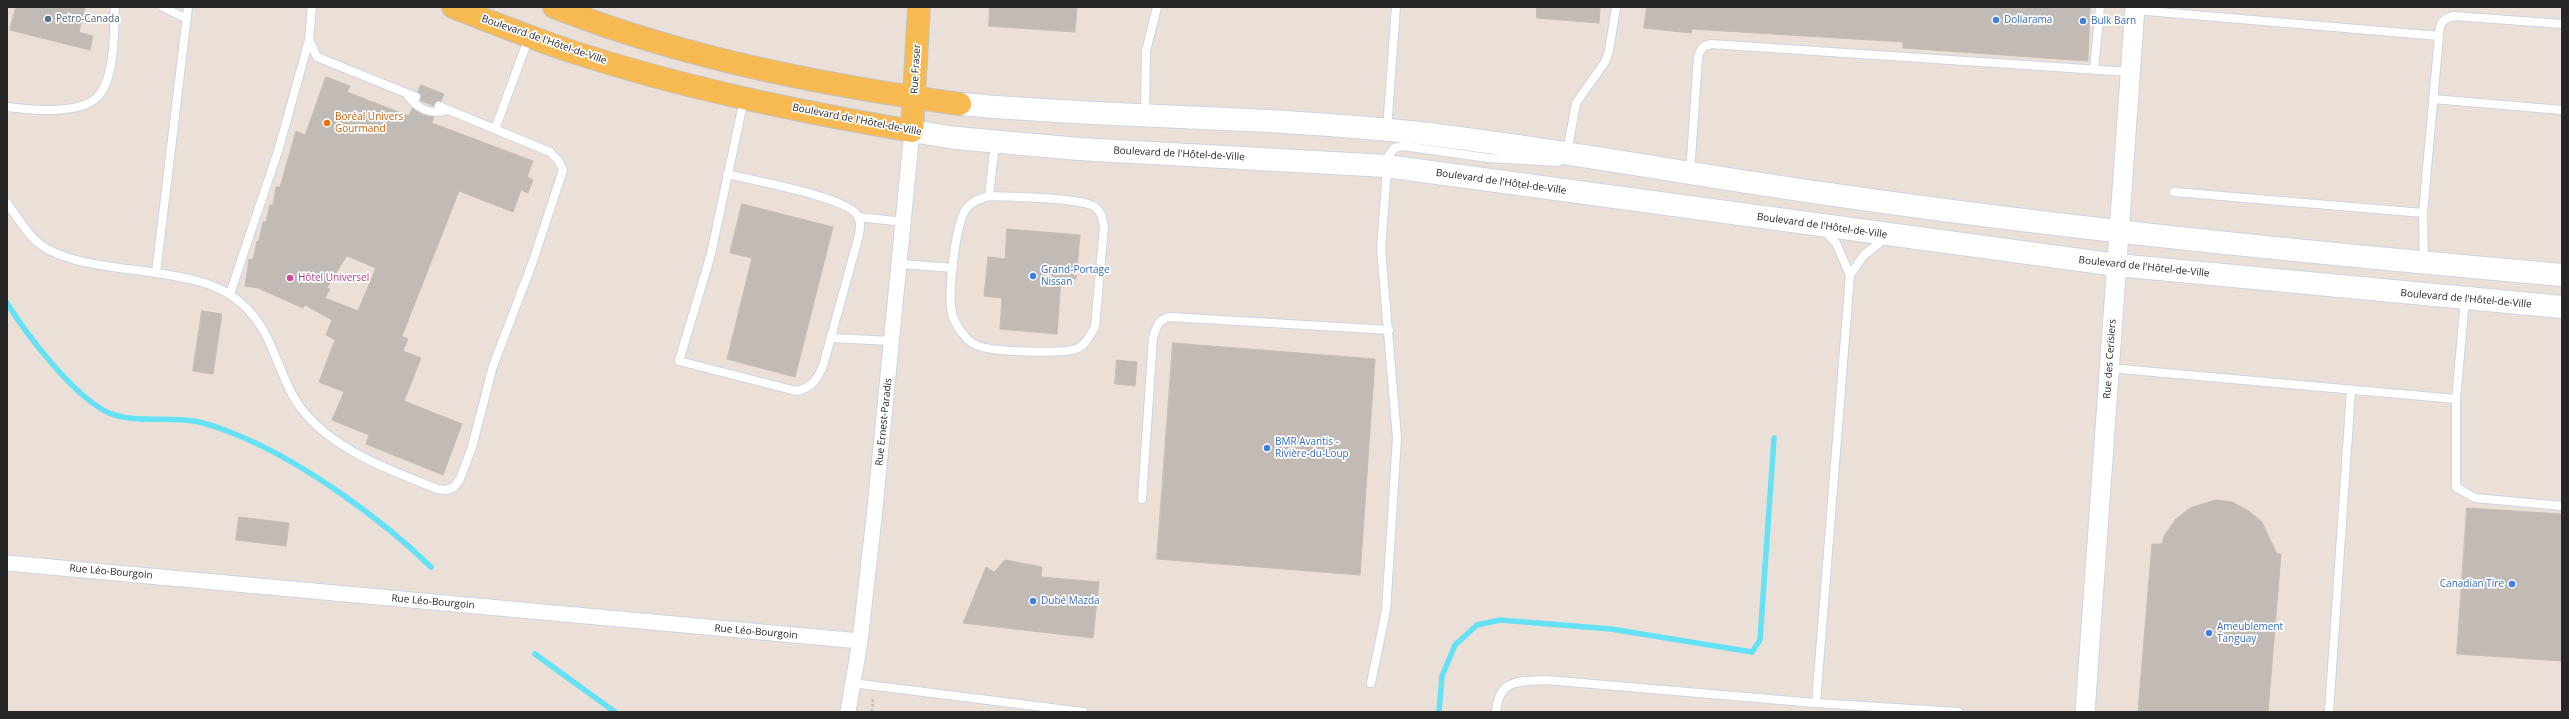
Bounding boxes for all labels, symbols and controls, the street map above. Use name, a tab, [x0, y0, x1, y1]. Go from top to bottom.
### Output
place label: Petro-Canada	[56, 13, 120, 25]
street label: Boulevard de l'Hôtel-de-Ville	[480, 13, 608, 67]
marker: Petro-Canada	[43, 14, 53, 24]
place label: Dollarama	[2004, 14, 2052, 26]
marker: Dollarama	[1991, 15, 2001, 25]
place label: Bulk Barn	[2091, 15, 2136, 27]
marker: Bulk Barn	[2078, 16, 2088, 26]
street label: Rue Fraser	[909, 44, 923, 94]
street label: Boulevard de l'Hôtel-de-Ville	[791, 102, 923, 138]
place label: Boréal Univers Gourmand	[335, 111, 403, 134]
marker: Boréal Univers Gourmand	[322, 118, 332, 128]
street label: Boulevard de l'Hôtel-de-Ville	[1113, 145, 1245, 163]
street label: Boulevard de l'Hôtel-de-Ville	[1435, 167, 1567, 197]
street label: Boulevard de l'Hôtel-de-Ville	[1756, 211, 1888, 241]
street label: Boulevard de l'Hôtel-de-Ville	[2078, 254, 2210, 280]
place label: Grand-Portage Nissan	[1041, 264, 1110, 288]
marker: Grand-Portage Nissan	[1028, 271, 1038, 281]
place label: Hôtel Universel	[298, 272, 369, 284]
marker: Hôtel Universel	[285, 273, 295, 283]
street label: Boulevard de l'Hôtel-de-Ville	[2400, 287, 2532, 311]
street label: Rue des Cerisiers	[2101, 319, 2119, 399]
street label: Rue Ernest-Paradis	[873, 378, 895, 466]
place label: BMR Avantis - Rivière-du-Loup	[1275, 436, 1349, 460]
marker: BMR Avantis - Rivière-du-Loup	[1262, 443, 1272, 453]
street label: Rue Léo-Bourgoin	[69, 562, 153, 582]
place label: Canadian Tire	[2440, 578, 2504, 590]
marker: Canadian Tire	[2507, 579, 2517, 589]
street label: Rue Léo-Bourgoin	[391, 592, 475, 612]
place label: Dubé Mazda	[1041, 595, 1100, 607]
marker: Dubé Mazda	[1028, 596, 1038, 606]
place label: Ameublement Tanguay	[2217, 621, 2283, 644]
street label: Rue Léo-Bourgoin	[714, 622, 798, 642]
marker: Ameublement Tanguay	[2204, 628, 2214, 638]

